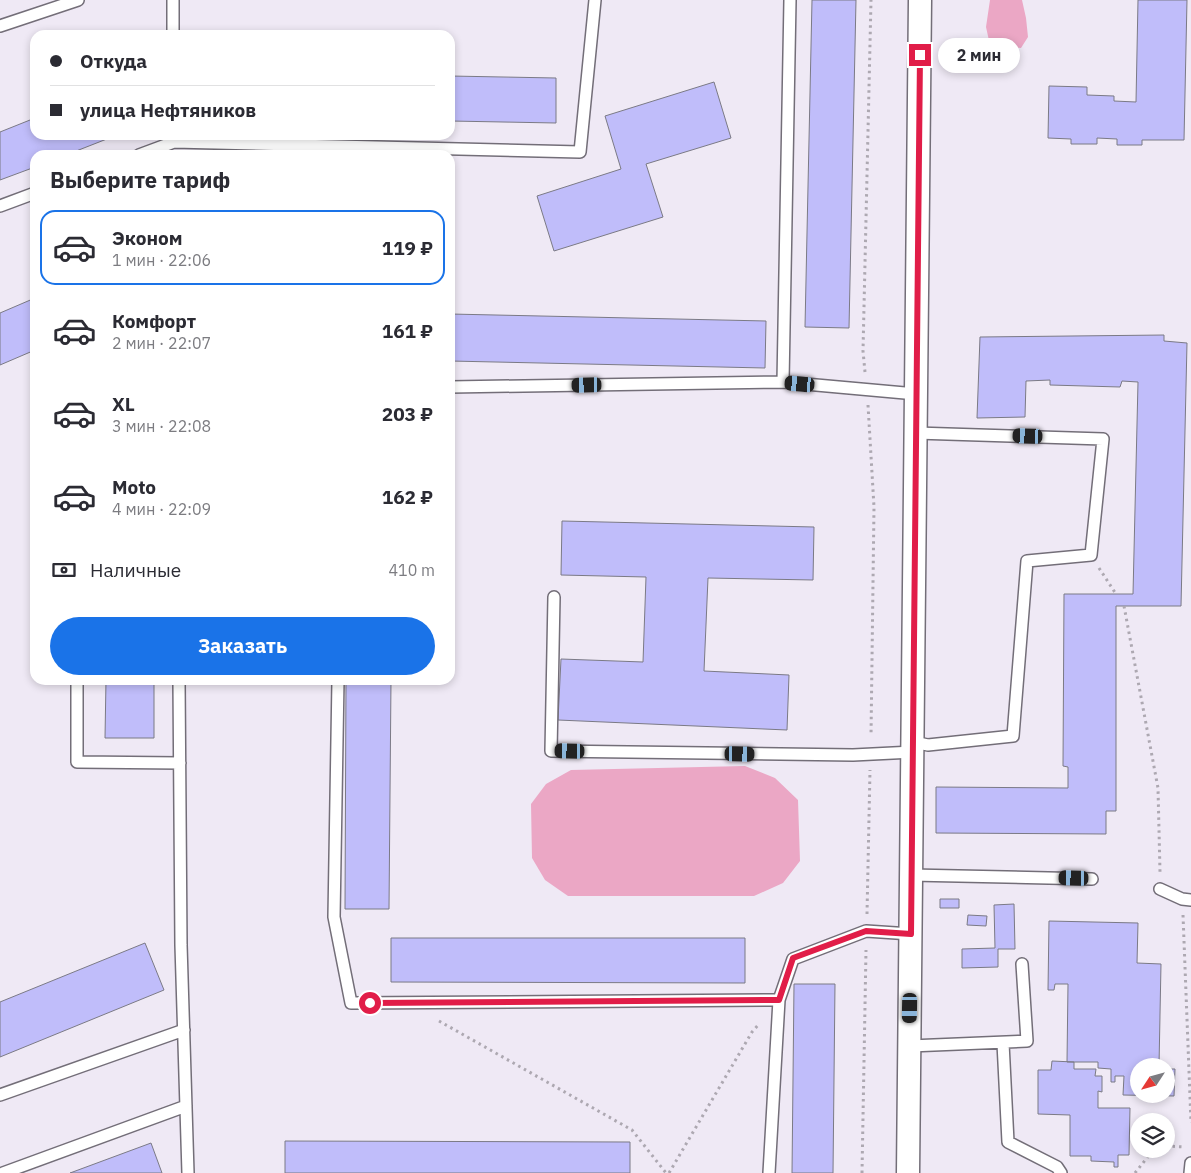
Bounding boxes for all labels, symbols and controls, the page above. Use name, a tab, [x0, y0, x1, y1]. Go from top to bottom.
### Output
callout: 2 мин	[938, 38, 1020, 72]
route end	[909, 44, 931, 66]
text: 2 мин	[957, 45, 1001, 65]
text: Откуда	[80, 49, 147, 73]
text: улица Нефтяников	[80, 98, 256, 122]
text: Выберите тариф	[50, 165, 230, 194]
icon: car	[52, 225, 97, 270]
text: Эконом	[112, 226, 183, 250]
text: 119 ₽	[382, 236, 433, 260]
text: 1 мин · 22:06	[112, 250, 211, 270]
icon: car	[52, 308, 97, 353]
text: Комфорт	[112, 309, 196, 333]
text: 161 ₽	[382, 319, 433, 343]
text: 2 мин · 22:07	[112, 333, 211, 353]
car	[784, 375, 815, 393]
car	[571, 377, 602, 393]
icon: car	[52, 391, 97, 436]
text: XL	[112, 392, 135, 416]
text: 203 ₽	[382, 402, 433, 426]
text: 3 мин · 22:08	[112, 416, 211, 436]
car	[1012, 428, 1043, 444]
icon: car	[52, 474, 97, 519]
text: Moto	[112, 475, 156, 499]
text: 162 ₽	[382, 485, 433, 509]
text: 4 мин · 22:09	[112, 499, 211, 519]
icon: cash	[50, 556, 78, 584]
text: Наличные	[90, 558, 181, 582]
text: 410 m	[388, 560, 435, 580]
button: Заказать	[50, 617, 435, 675]
car	[554, 743, 585, 759]
car	[724, 746, 755, 762]
car	[1058, 870, 1089, 886]
route start	[359, 992, 381, 1014]
car	[902, 993, 917, 1023]
north arrow	[1130, 1058, 1175, 1102]
map controls	[1130, 1058, 1175, 1158]
button: layers	[1130, 1113, 1175, 1158]

